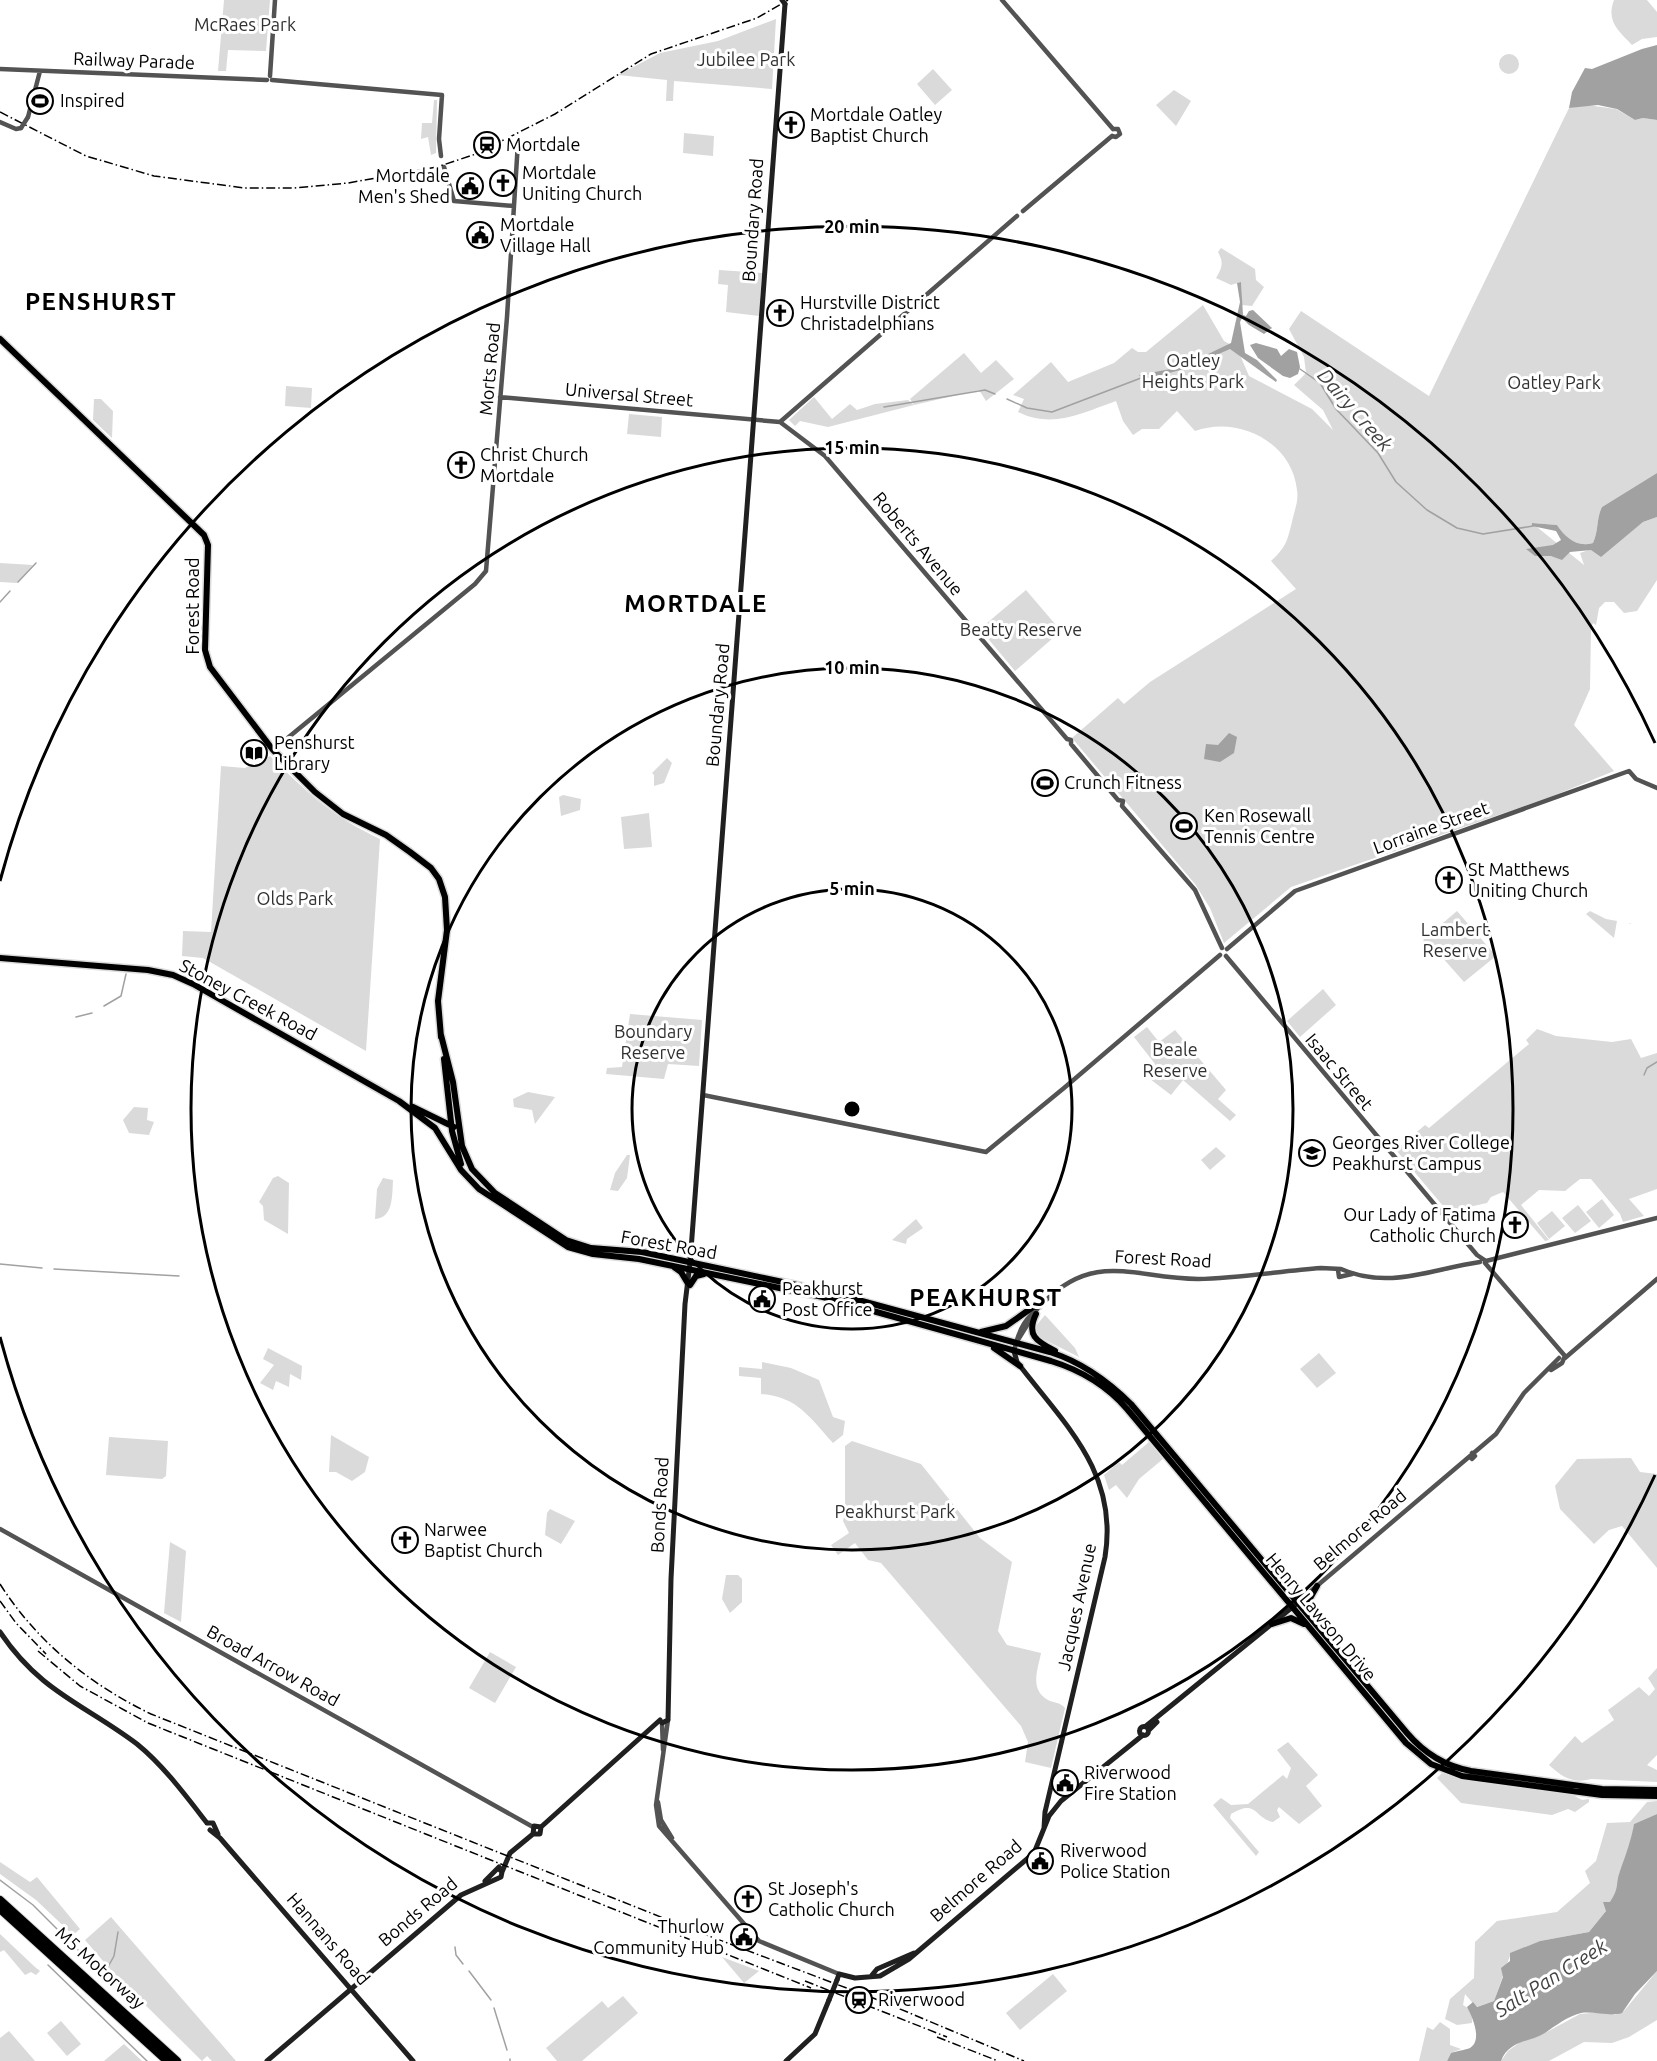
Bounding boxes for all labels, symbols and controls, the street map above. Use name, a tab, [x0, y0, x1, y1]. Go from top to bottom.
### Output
park label: McRaes Park	[194, 14, 296, 34]
street label: Railway Parade	[73, 48, 195, 72]
park label: Jubilee Park	[697, 49, 795, 69]
sports icon: Inspired	[25, 86, 55, 116]
place label: Inspired	[60, 90, 125, 110]
place label: Mortdale Oatley Baptist Church	[810, 104, 943, 145]
church icon: Mortdale Oatley Baptist Church	[776, 110, 806, 140]
station icon: Mortdale	[472, 130, 502, 160]
place label: Mortdale	[506, 134, 580, 154]
street label: Boundary Road	[738, 157, 766, 282]
place label: Mortdale Uniting Church	[522, 162, 642, 203]
place label: Mortdale Men's Shed	[358, 165, 450, 206]
church icon: Mortdale Uniting Church	[488, 168, 518, 198]
public building icon: Mortdale Men's Shed	[455, 171, 485, 201]
place label: Mortdale Village Hall	[500, 214, 591, 255]
text: 20 min	[824, 216, 880, 236]
public building icon: Mortdale Village Hall	[465, 220, 495, 250]
district label: PENSHURST	[25, 288, 177, 315]
place label: Hurstville District Christadelphians	[800, 292, 940, 333]
church icon: Hurstville District Christadelphians	[765, 298, 795, 328]
street label: Morts Road	[475, 321, 503, 416]
park label: Oatley Heights Park	[1142, 350, 1244, 391]
water label: Dairy Creek	[1313, 364, 1398, 456]
park label: Oatley Park	[1507, 372, 1601, 392]
street label: Universal Street	[564, 378, 694, 410]
text: 15 min	[824, 437, 880, 457]
place label: Christ Church Mortdale	[480, 444, 589, 485]
church icon: Christ Church Mortdale	[446, 450, 476, 480]
street label: Roberts Avenue	[870, 488, 968, 599]
street label: Forest Road	[182, 557, 202, 655]
district label: MORTDALE	[624, 590, 768, 617]
park label: Beatty Reserve	[960, 619, 1082, 639]
street label: Boundary Road	[702, 642, 732, 767]
text: 10 min	[824, 657, 880, 677]
place label: Penshurst Library	[274, 732, 355, 773]
library icon: Penshurst Library	[239, 738, 269, 768]
sports icon: Crunch Fitness	[1030, 768, 1060, 798]
place label: Crunch Fitness	[1064, 772, 1182, 792]
street label: Lorraine Street	[1370, 797, 1491, 857]
place label: Ken Rosewall Tennis Centre	[1204, 805, 1315, 846]
sports icon: Ken Rosewall Tennis Centre	[1169, 811, 1199, 841]
place label: St Matthews Uniting Church	[1468, 859, 1588, 900]
church icon: St Matthews Uniting Church	[1434, 865, 1464, 895]
text: 5 min	[829, 878, 875, 898]
park label: Olds Park	[257, 888, 333, 908]
park label: Lambert Reserve	[1421, 919, 1489, 960]
street label: Stoney Creek Road	[176, 955, 320, 1044]
park label: Boundary Reserve	[614, 1021, 692, 1062]
street label: Isaac Street	[1302, 1029, 1378, 1114]
park label: Beale Reserve	[1143, 1039, 1207, 1080]
centre of rings	[842, 1099, 862, 1119]
place label: Georges River College Peakhurst Campus	[1332, 1132, 1510, 1173]
school or university icon: Georges River College Peakhurst Campus	[1297, 1138, 1327, 1168]
place label: Our Lady of Fatima Catholic Church	[1343, 1204, 1496, 1245]
church icon: Our Lady of Fatima Catholic Church	[1500, 1210, 1530, 1240]
street label: Forest Road	[620, 1226, 719, 1262]
street label: Forest Road	[1114, 1245, 1212, 1271]
place label: Peakhurst Post Office	[782, 1278, 872, 1319]
public building icon: Peakhurst Post Office	[747, 1284, 777, 1314]
district label: PEAKHURST	[909, 1284, 1063, 1311]
street label: Bonds Road	[646, 1456, 672, 1554]
street label: Belmore Road	[1309, 1485, 1410, 1574]
park label: Peakhurst Park	[835, 1501, 955, 1521]
place label: Narwee Baptist Church	[424, 1519, 543, 1560]
church icon: Narwee Baptist Church	[390, 1525, 420, 1555]
street label: Jacques Avenue	[1053, 1541, 1099, 1672]
street label: Henry Lawson Drive	[1263, 1548, 1381, 1684]
street label: Broad Arrow Road	[204, 1620, 343, 1710]
place label: Riverwood Fire Station	[1084, 1762, 1177, 1803]
public building icon: Riverwood Fire Station	[1050, 1768, 1080, 1798]
street label: Belmore Road	[926, 1835, 1025, 1925]
place label: Riverwood Police Station	[1060, 1840, 1171, 1881]
public building icon: Riverwood Police Station	[1025, 1846, 1055, 1876]
street label: Bonds Road	[374, 1873, 461, 1950]
place label: St Joseph's Catholic Church	[768, 1878, 895, 1919]
church icon: St Joseph's Catholic Church	[733, 1884, 763, 1914]
street label: Hannans Road	[283, 1888, 374, 1988]
place label: Thurlow Community Hub	[593, 1916, 724, 1957]
street label: M5 Motorway	[52, 1922, 149, 2013]
public building icon: Thurlow Community Hub	[729, 1922, 759, 1952]
water label: Salt Pan Creek	[1490, 1934, 1612, 2022]
station icon: Riverwood	[844, 1985, 874, 2015]
place label: Riverwood	[878, 1989, 965, 2009]

